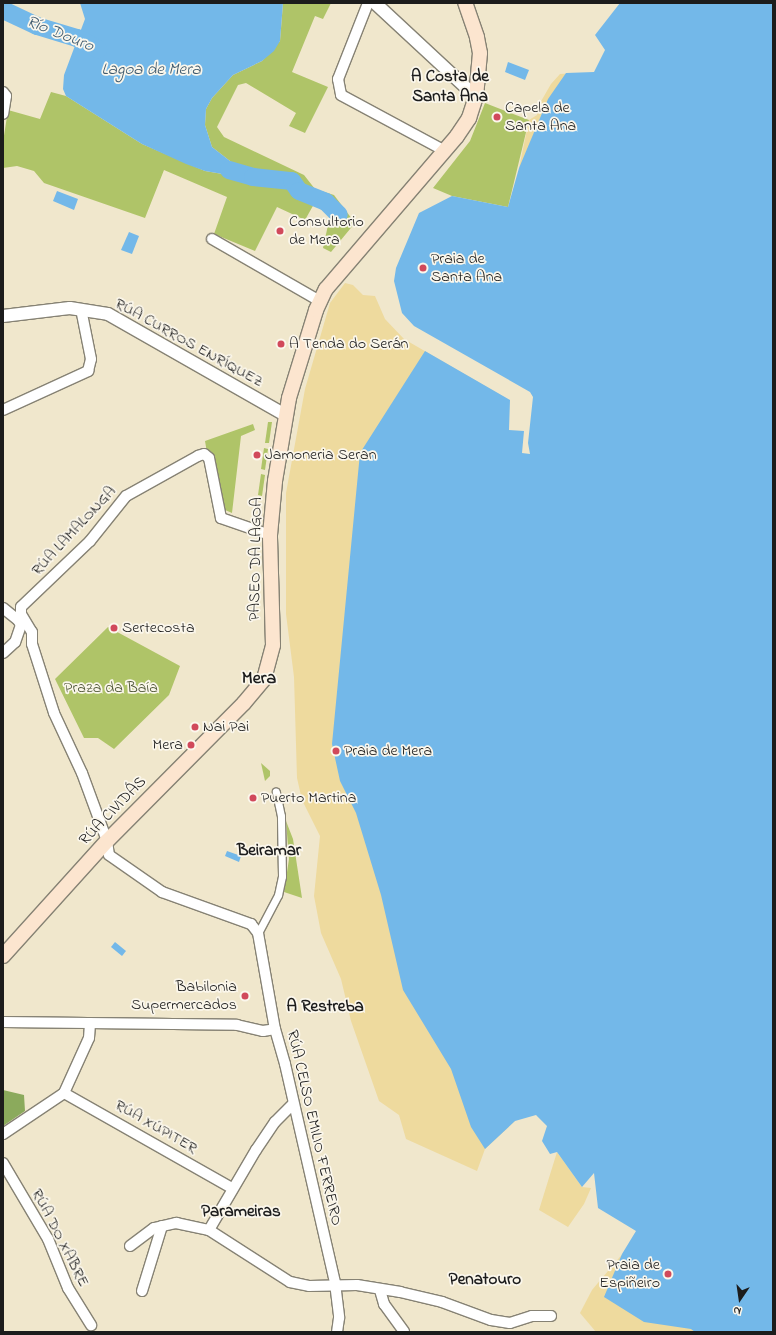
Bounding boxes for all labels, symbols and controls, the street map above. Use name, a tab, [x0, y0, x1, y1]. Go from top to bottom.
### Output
water label: Río Douro	[23, 11, 97, 57]
water label: Lagoa de Mera	[101, 60, 201, 80]
district label: A Costa de Santa Ana	[411, 67, 489, 107]
place label: Capela de Santa Ana	[505, 98, 576, 136]
marker: Capela de Santa Ana	[492, 112, 502, 122]
place label: Consultorio de Mera	[289, 212, 364, 250]
marker: Consultorio de Mera	[274, 225, 286, 237]
place label: Praia de Santa Ana	[431, 249, 502, 287]
marker: Praia de Santa Ana	[418, 263, 428, 273]
street label: RÚA CURROS ENRÍQUEZ	[111, 294, 267, 392]
place label: A Tenda do Serán	[289, 334, 408, 354]
marker: A Tenda do Serán	[276, 339, 286, 349]
place label: Jamoneria Seran	[265, 445, 377, 465]
marker: Jamoneria Seran	[252, 450, 262, 460]
street label: RÚA LAMALONGA	[28, 482, 120, 580]
street label: PASEO DA LAGOA	[245, 497, 267, 621]
place label: Sertecosta	[122, 618, 195, 638]
marker: Sertecosta	[109, 623, 119, 633]
district label: Mera	[242, 668, 276, 690]
park label: Praza da Baía	[64, 678, 158, 698]
place label: Nai Pai	[203, 717, 249, 737]
marker: Nai Pai	[190, 722, 200, 732]
place label: Mera	[153, 735, 183, 755]
marker: Mera	[186, 740, 196, 750]
place label: Praia de Mera	[344, 741, 432, 761]
marker: Praia de Mera	[331, 746, 341, 756]
street label: RÚA CIVIDÁS	[75, 772, 151, 850]
place label: Puerto Martina	[261, 788, 356, 808]
marker: Puerto Martina	[248, 793, 258, 803]
district label: Beiramar	[237, 841, 301, 861]
place label: Babilonia Supermercados	[131, 977, 237, 1015]
marker: Babilonia Supermercados	[240, 991, 250, 1001]
district label: A Restreba	[286, 997, 364, 1017]
street label: RÚA CELSO EMILIO FERREIRO	[282, 1028, 346, 1228]
street label: RÚA XÚPITER	[111, 1096, 201, 1158]
street label: RÚA DO XABRE	[27, 1186, 93, 1290]
district label: Parameiras	[201, 1202, 281, 1222]
place label: Praia de Espiñeiro	[599, 1255, 660, 1293]
marker: Praia de Espiñeiro	[663, 1269, 673, 1279]
district label: Penatouro	[449, 1270, 521, 1290]
north arrow	[720, 1279, 760, 1319]
text: N	[732, 1302, 743, 1319]

